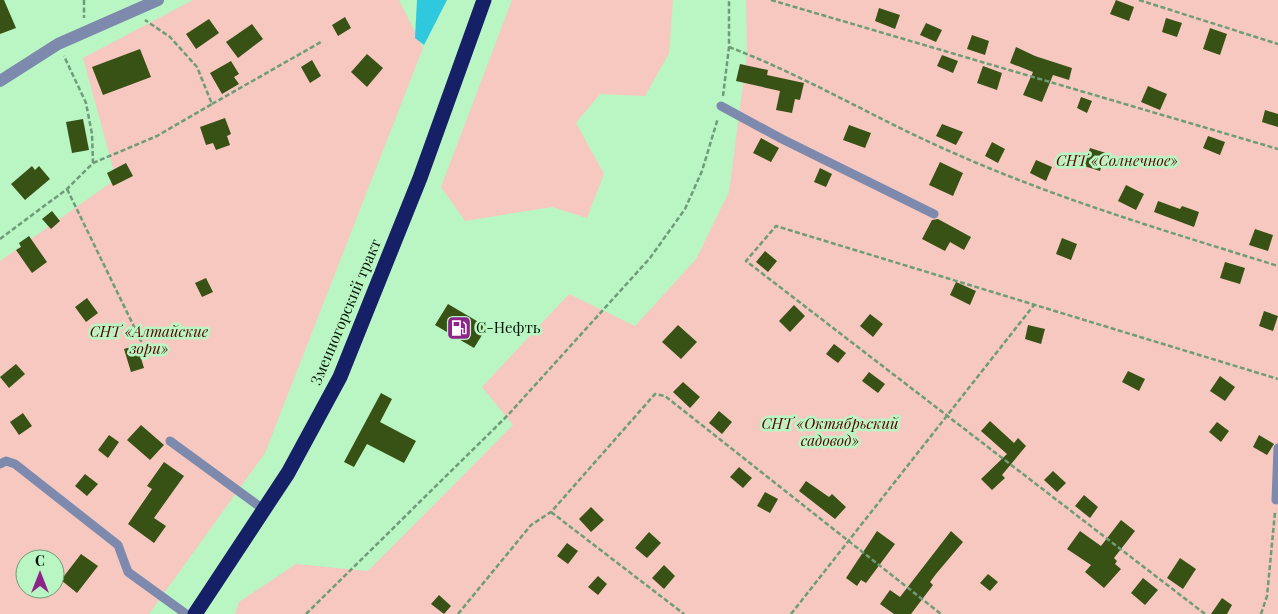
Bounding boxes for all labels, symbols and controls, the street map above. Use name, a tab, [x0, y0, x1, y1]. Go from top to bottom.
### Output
park label: СНТ «Солнечное»	[1056, 150, 1178, 170]
street label: Змеиногорский тракт	[305, 235, 385, 388]
fuel station icon: С-Нефть	[446, 315, 472, 341]
place label: С-Нефть	[476, 317, 541, 337]
park label: СНТ «Алтайские зори»	[90, 321, 209, 358]
park label: СНТ «Октябрьский садовод»	[762, 413, 899, 450]
north arrow	[15, 549, 65, 599]
text: С	[35, 551, 45, 570]

